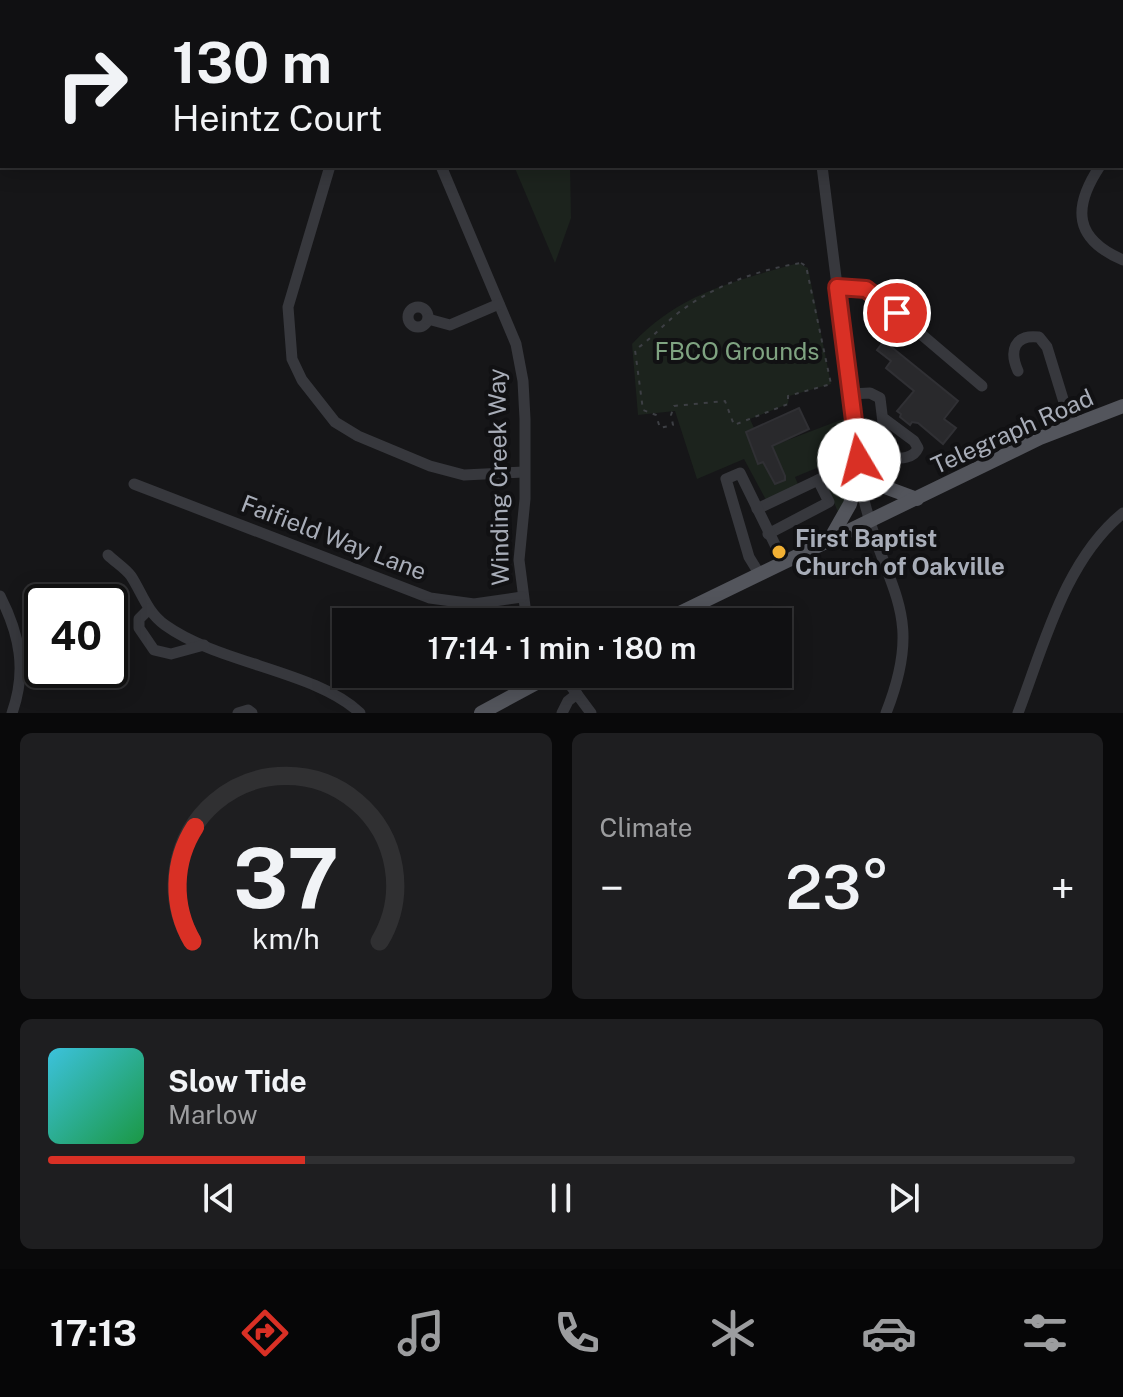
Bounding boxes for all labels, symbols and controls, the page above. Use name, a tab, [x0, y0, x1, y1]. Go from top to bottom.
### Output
text: 130 m	[172, 30, 332, 96]
icon: right	[40, 32, 144, 136]
text: Heintz Court	[172, 97, 383, 139]
pin	[863, 279, 931, 347]
icon: arrive	[875, 291, 919, 335]
park label: FBCO Grounds	[655, 337, 819, 365]
street label: Winding Creek Way	[482, 368, 514, 586]
street label: Telegraph Road	[927, 383, 1097, 479]
position arrow	[817, 418, 901, 502]
street label: Faifield Way Lane	[237, 489, 431, 585]
place label: First Baptist Church of Oakville	[795, 524, 1005, 580]
marker: First Baptist Church of Oakville	[770, 543, 788, 561]
speed limit sign: 40	[24, 584, 128, 688]
text: 17:14 · 1 min · 180 m	[428, 630, 696, 666]
text: Climate	[600, 812, 693, 843]
text: 37	[233, 829, 339, 927]
text: 23°	[785, 852, 889, 923]
text: −	[600, 862, 624, 914]
text: +	[1051, 862, 1075, 914]
text: km/h	[252, 922, 319, 955]
text: Slow Tide	[168, 1063, 307, 1099]
text: Marlow	[168, 1099, 258, 1130]
icon: previous	[197, 1176, 241, 1220]
icon: pause	[539, 1176, 583, 1220]
icon: next	[882, 1176, 926, 1220]
icon: directions	[237, 1305, 293, 1361]
icon: music	[393, 1305, 449, 1361]
icon: phone	[549, 1305, 605, 1361]
icon: climate	[705, 1305, 761, 1361]
icon: car	[861, 1305, 917, 1361]
icon: filters	[1017, 1305, 1073, 1361]
text: 17:13	[50, 1312, 137, 1354]

